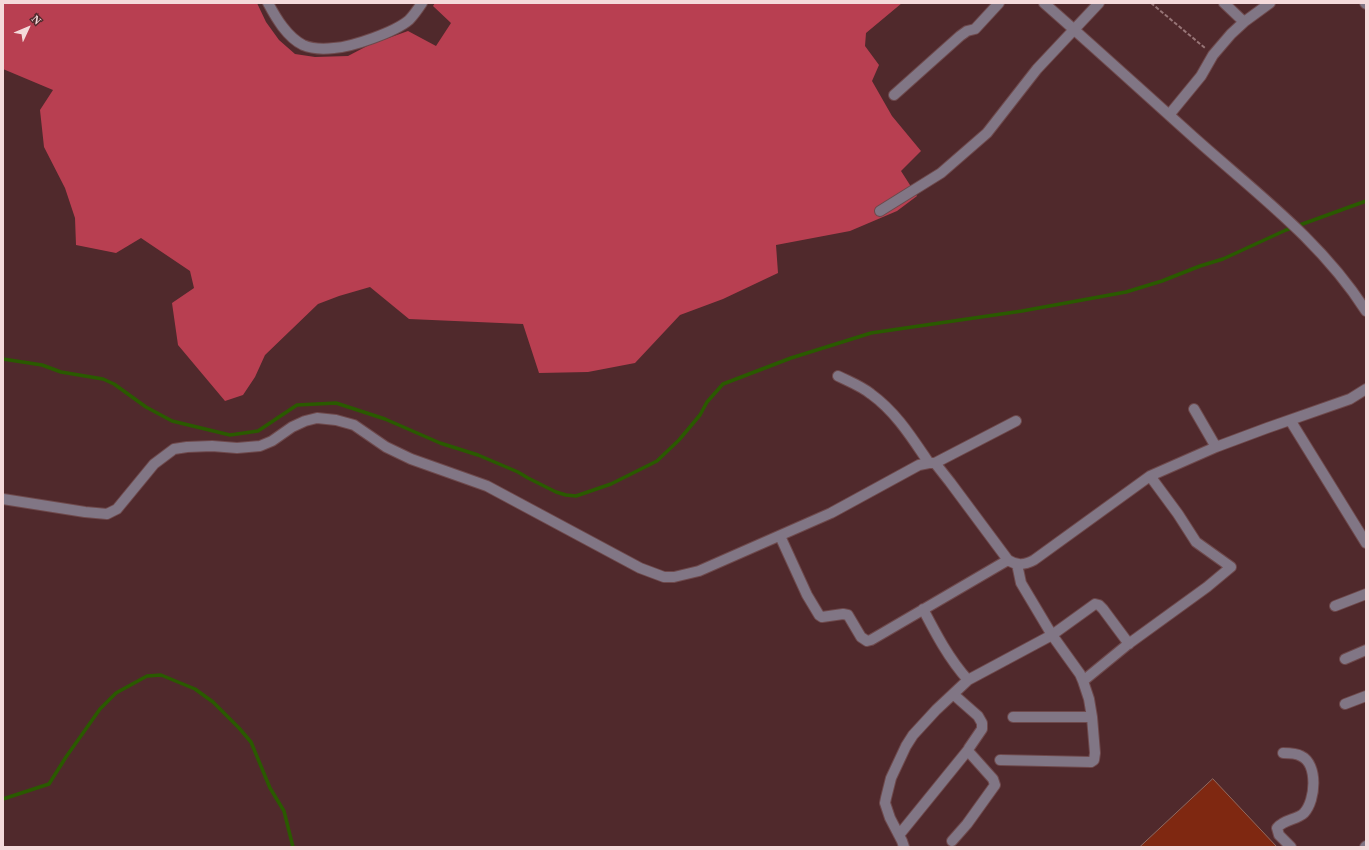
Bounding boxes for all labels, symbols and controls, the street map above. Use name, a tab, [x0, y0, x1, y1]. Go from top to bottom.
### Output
north arrow	[8, 8, 48, 48]
text: N	[30, 13, 44, 27]

